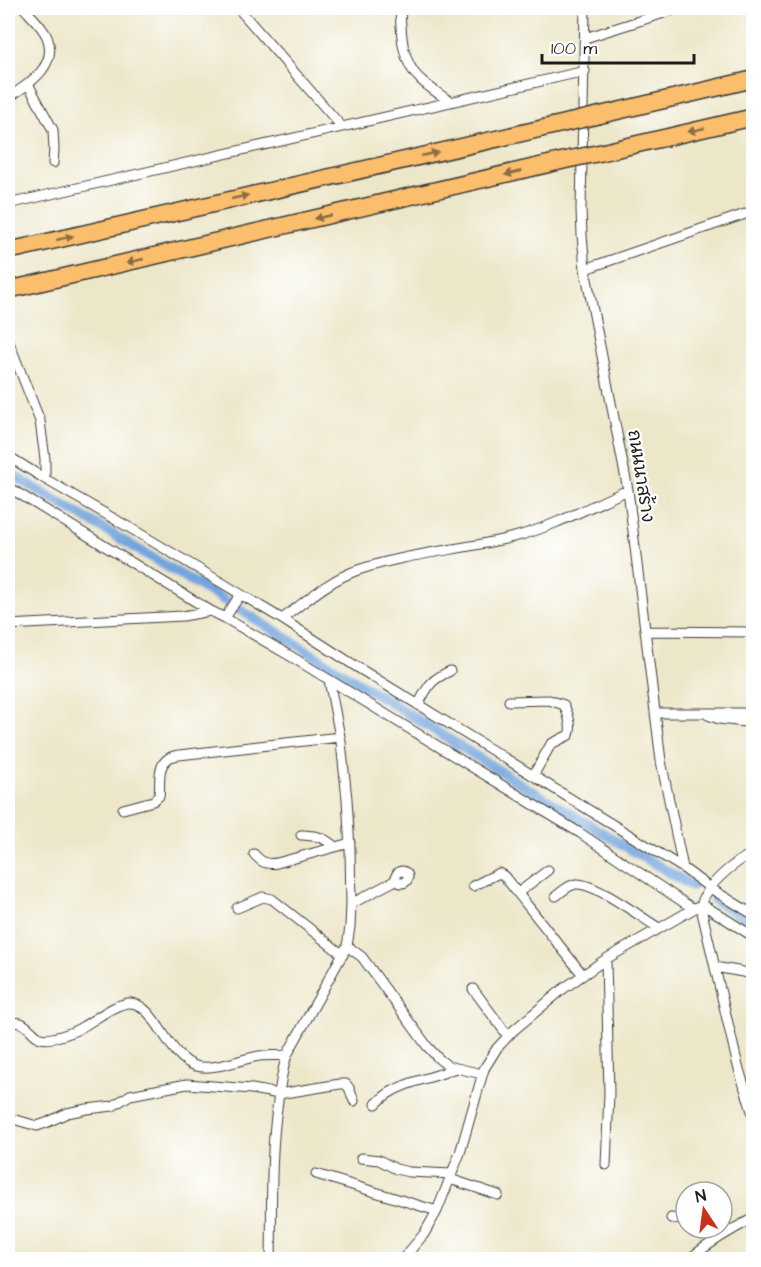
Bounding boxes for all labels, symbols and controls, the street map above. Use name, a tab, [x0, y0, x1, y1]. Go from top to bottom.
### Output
scale bar	[542, 27, 694, 65]
text: 100 m	[551, 36, 597, 61]
one-way arrow	[687, 126, 706, 135]
one-way arrow	[421, 148, 439, 158]
one-way arrow	[504, 168, 522, 178]
one-way arrow	[231, 192, 249, 202]
one-way arrow	[314, 213, 332, 223]
one-way arrow	[55, 232, 74, 242]
one-way arrow	[125, 257, 144, 266]
street label: ถนนนาสร้าง	[621, 428, 661, 524]
north arrow	[674, 1180, 734, 1240]
text: N	[693, 1185, 708, 1208]

